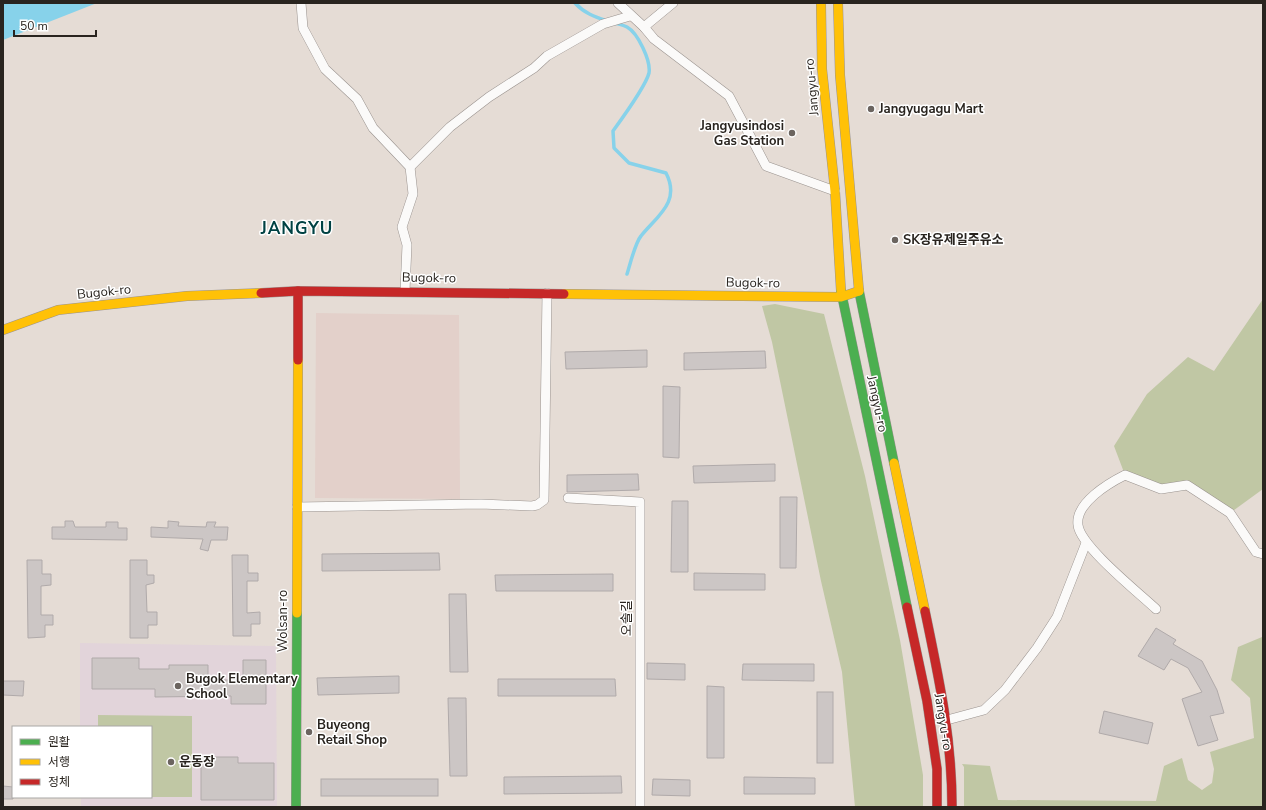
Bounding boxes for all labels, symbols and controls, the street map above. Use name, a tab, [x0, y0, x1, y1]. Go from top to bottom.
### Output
scale bar	[14, 12, 96, 38]
text: 50 m	[20, 18, 48, 34]
street label: Jangyu-ro	[801, 58, 824, 117]
place label: Jangyugagu Mart	[878, 100, 984, 118]
marker: Jangyugagu Mart	[866, 104, 876, 114]
place label: Jangyusindosi Gas Station	[699, 117, 784, 150]
marker: Jangyusindosi Gas Station	[787, 128, 797, 138]
district label: JANGYU	[260, 217, 333, 240]
place label: SK장유제일주유소	[903, 231, 1004, 249]
marker: SK장유제일주유소	[890, 235, 900, 245]
street label: Bugok-ro	[402, 269, 456, 287]
street label: Bugok-ro	[726, 274, 780, 292]
street label: Bugok-ro	[76, 280, 132, 304]
street label: Jangyu-ro	[862, 373, 892, 434]
street label: Wolsan-ro	[274, 590, 292, 652]
street label: 오솔길	[618, 600, 636, 636]
place label: Bugok Elementary School	[186, 670, 298, 703]
marker: Bugok Elementary School	[173, 681, 183, 691]
street label: Jangyu-ro	[929, 691, 956, 752]
place label: Buyeong Retail Shop	[317, 716, 387, 749]
legend	[12, 726, 152, 798]
marker: Buyeong Retail Shop	[304, 727, 314, 737]
text: 원활	[48, 734, 70, 750]
place label: 운동장	[179, 753, 215, 771]
text: 서행	[48, 754, 70, 770]
marker: 운동장	[166, 757, 176, 767]
text: 정체	[48, 774, 70, 790]

